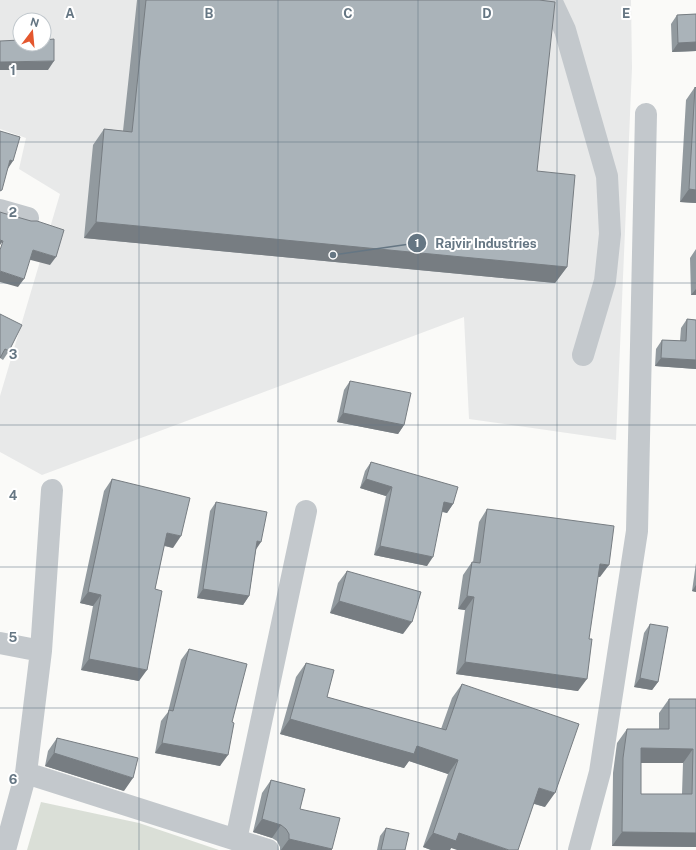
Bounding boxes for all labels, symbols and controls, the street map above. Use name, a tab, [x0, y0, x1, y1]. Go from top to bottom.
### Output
text: A	[65, 6, 75, 21]
text: B	[205, 6, 214, 21]
text: C	[343, 6, 353, 21]
text: D	[482, 6, 492, 21]
text: E	[622, 6, 630, 21]
north arrow	[12, 12, 52, 52]
text: N	[29, 15, 41, 29]
text: 1	[10, 63, 16, 78]
text: 2	[9, 205, 17, 220]
callout: Rajvir Industries	[407, 231, 544, 256]
text: 1	[414, 236, 420, 250]
text: Rajvir Industries	[435, 236, 537, 251]
text: 3	[9, 347, 18, 362]
text: 4	[9, 488, 18, 503]
text: 5	[9, 630, 18, 645]
text: 6	[9, 772, 18, 787]

